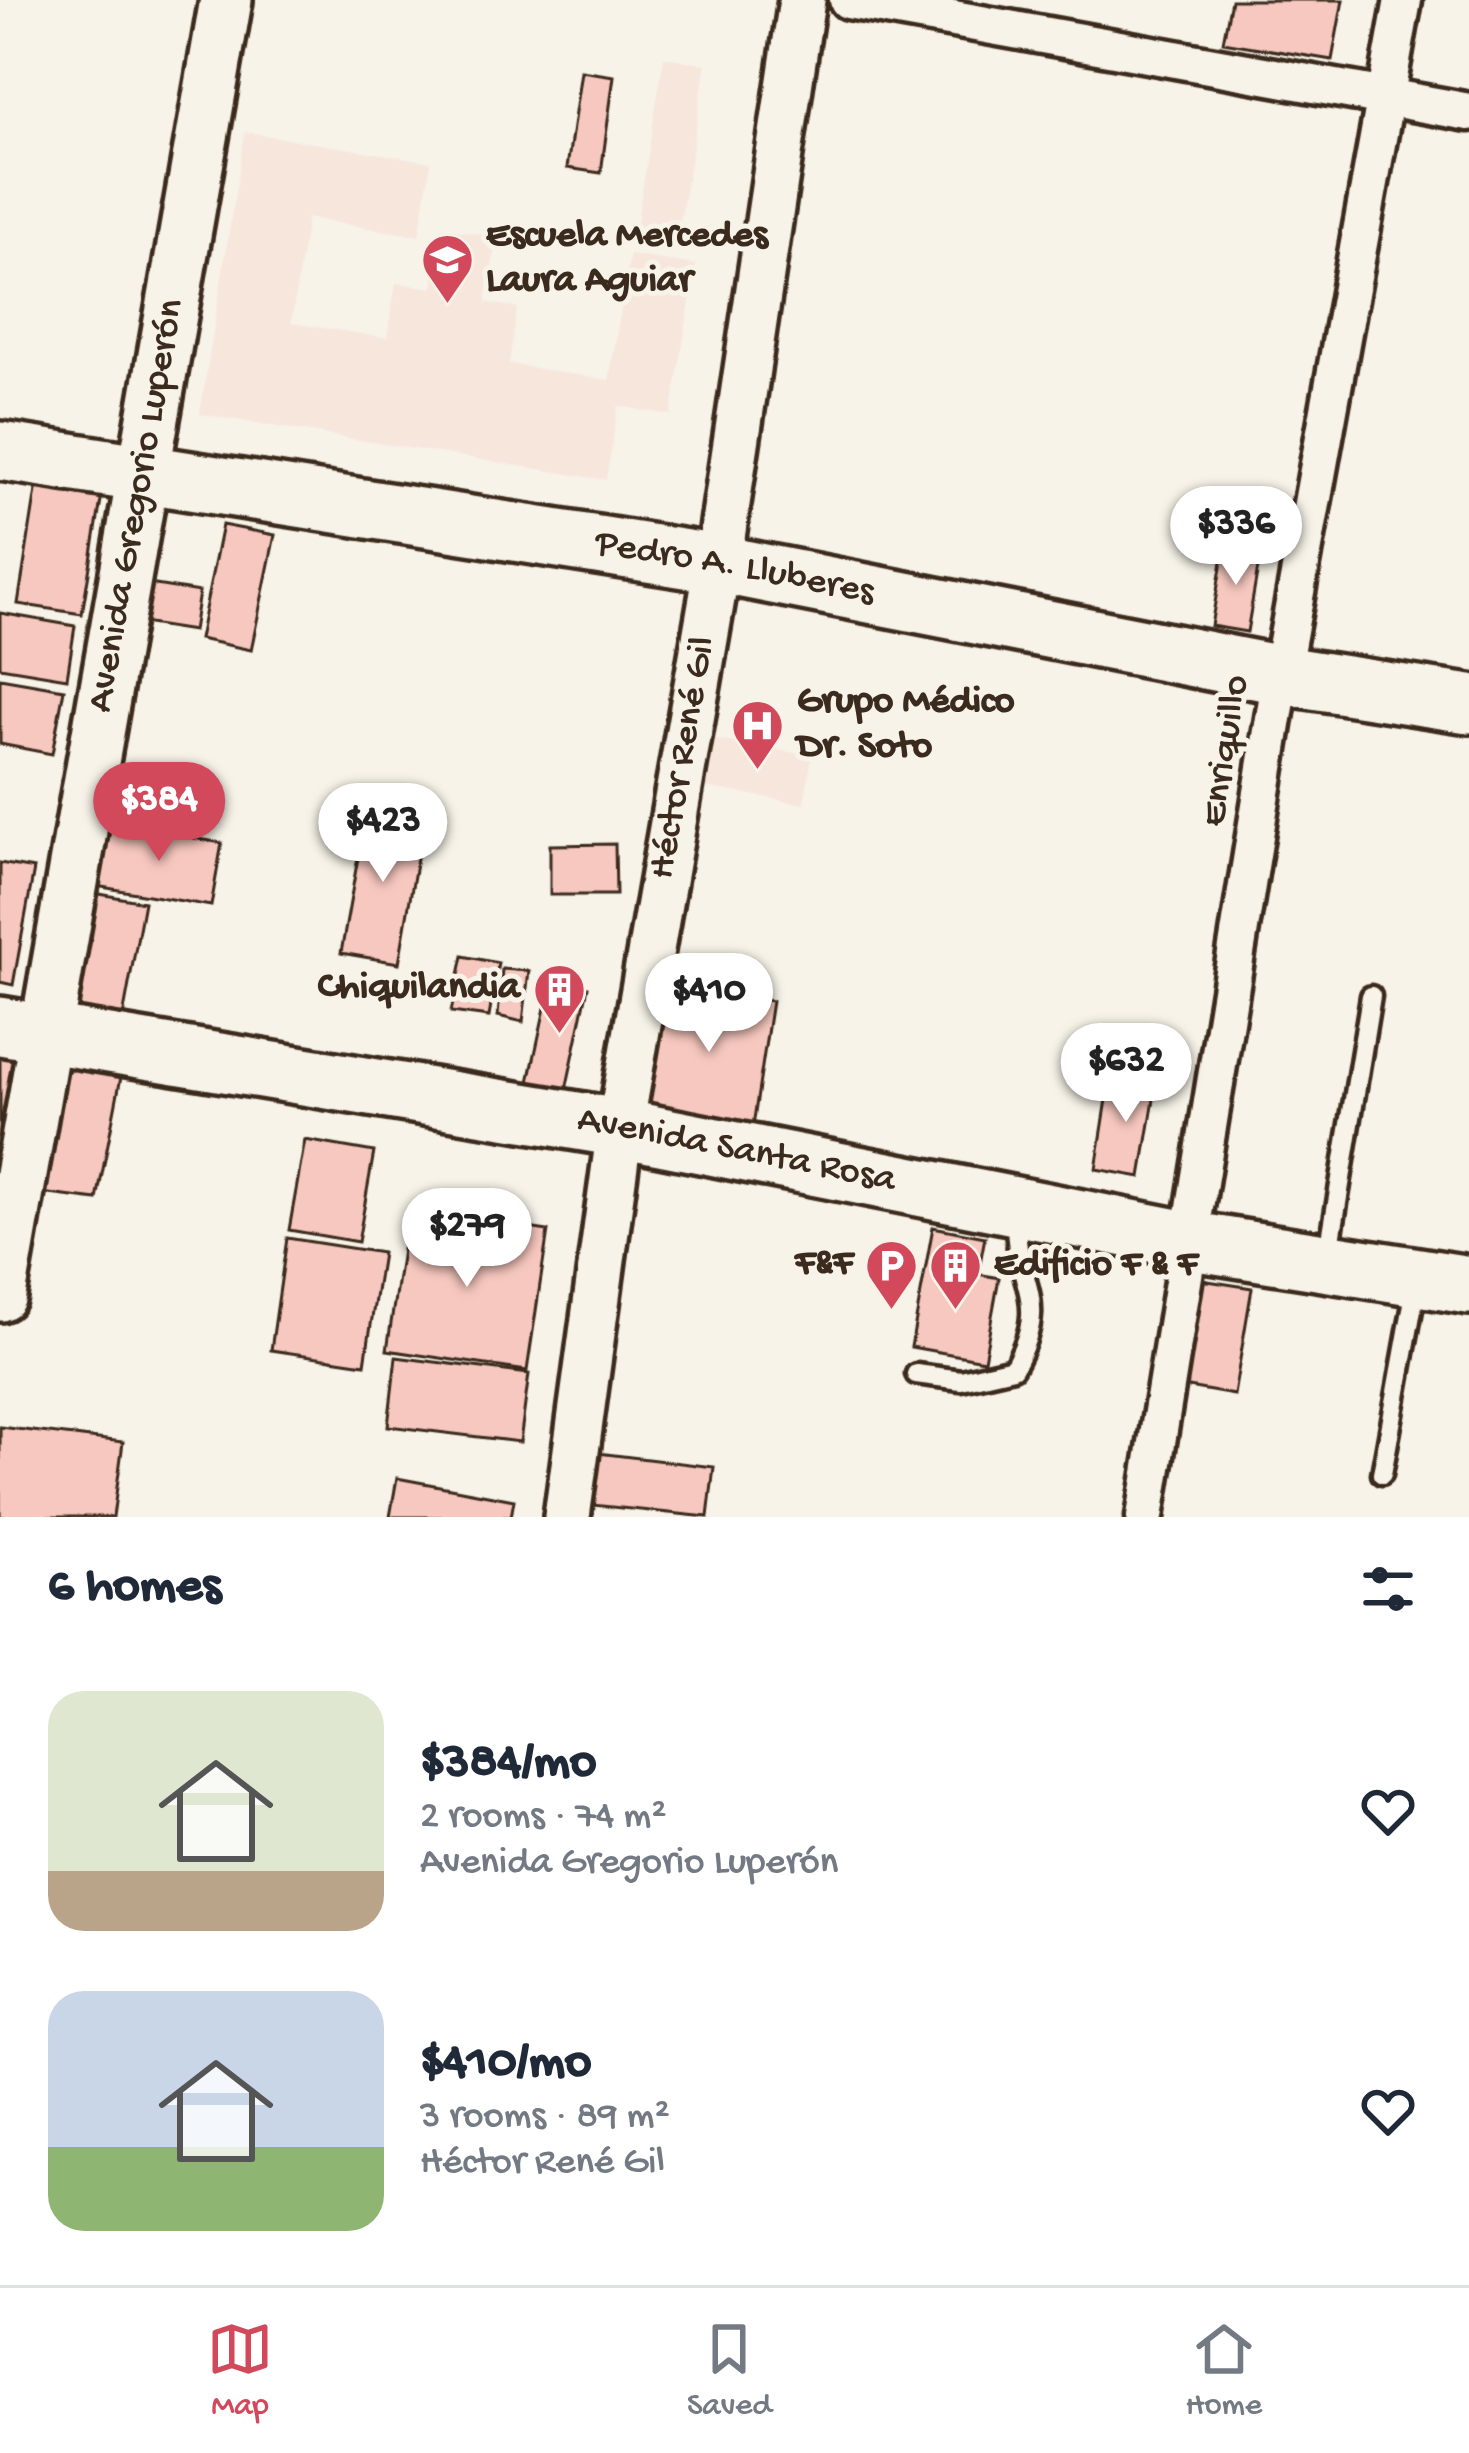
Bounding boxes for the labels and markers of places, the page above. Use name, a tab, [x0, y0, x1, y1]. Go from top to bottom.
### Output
place label: Escuela Mercedes Laura Aguiar	[486, 214, 769, 305]
school or university icon: Escuela Mercedes Laura Aguiar	[419, 231, 475, 305]
pin: $336	[1165, 486, 1307, 588]
place label: Grupo Médico Dr. Soto	[794, 680, 1014, 771]
hospital icon: Grupo Médico Dr. Soto	[730, 697, 786, 771]
pin: $384	[88, 762, 230, 864]
pin: $423	[312, 783, 454, 885]
pin: $410	[638, 953, 780, 1055]
building icon: Chiquilandia	[531, 961, 587, 1035]
place label: Chiquilandia	[318, 966, 522, 1012]
pin: $632	[1055, 1023, 1197, 1125]
pin: $279	[396, 1188, 538, 1290]
parking icon: F&F	[864, 1237, 920, 1311]
building icon: Edificio F & F	[927, 1238, 983, 1312]
place label: F&F	[794, 1242, 856, 1288]
place label: Edificio F & F	[994, 1243, 1201, 1289]

